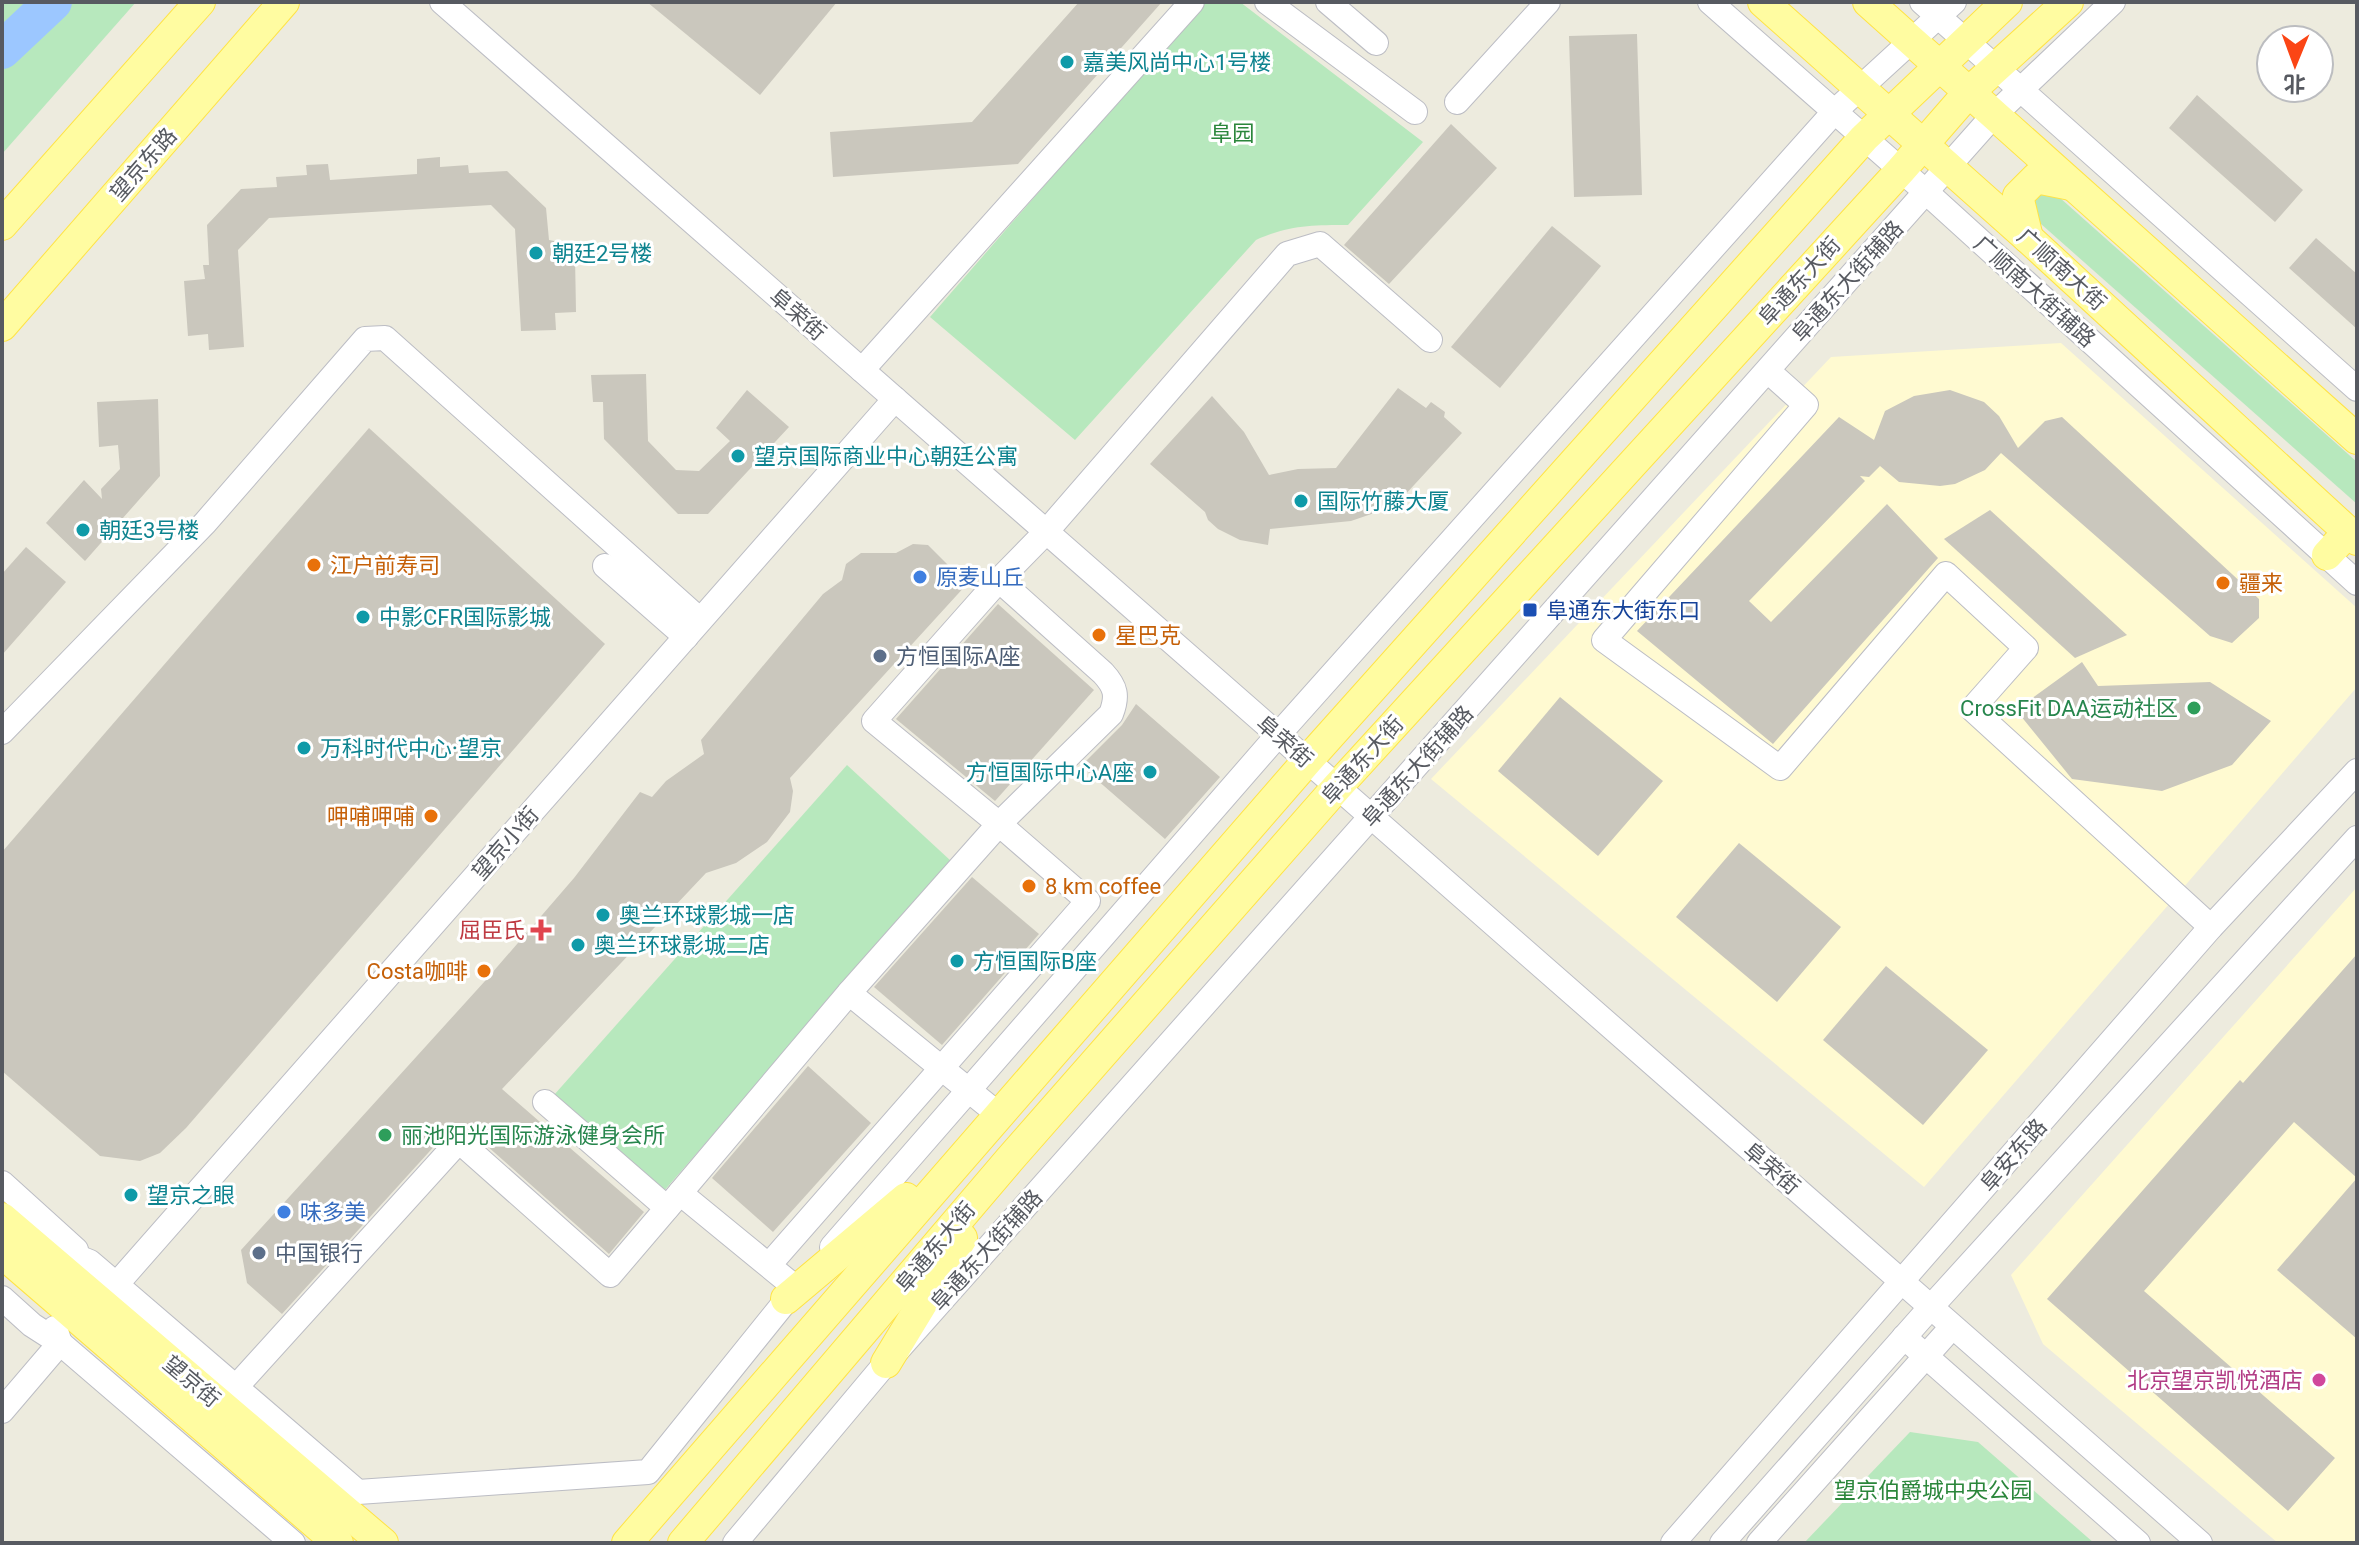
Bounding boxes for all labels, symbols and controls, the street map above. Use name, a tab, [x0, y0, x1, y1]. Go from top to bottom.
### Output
north arrow	[2255, 24, 2335, 104]
place label: 嘉美风尚中心1号楼	[1083, 50, 1271, 75]
marker: 嘉美风尚中心1号楼	[1058, 53, 1076, 71]
text: 北	[2283, 71, 2306, 96]
park label: 阜园	[1210, 121, 1254, 146]
street label: 望京东路	[105, 123, 182, 206]
street label: 阜通东大街辅路	[1787, 216, 1908, 347]
street label: 广顺南大街	[2012, 223, 2111, 315]
street label: 广顺南大街辅路	[1969, 231, 2100, 352]
street label: 阜通东大街	[1753, 232, 1845, 331]
place label: 朝廷2号楼	[552, 241, 652, 266]
marker: 朝廷2号楼	[527, 244, 545, 262]
street label: 阜荣街	[765, 283, 831, 345]
place label: 望京国际商业中心朝廷公寓	[754, 444, 1018, 469]
marker: 望京国际商业中心朝廷公寓	[729, 447, 747, 465]
place label: 国际竹藤大厦	[1317, 489, 1449, 514]
marker: 国际竹藤大厦	[1292, 492, 1310, 510]
place label: 朝廷3号楼	[99, 518, 199, 543]
marker: 朝廷3号楼	[74, 521, 92, 539]
place label: 江户前寿司	[330, 553, 440, 578]
marker: 江户前寿司	[305, 556, 323, 574]
place label: 原麦山丘	[936, 565, 1024, 590]
marker: 原麦山丘	[911, 568, 929, 586]
place label: 疆来	[2239, 571, 2283, 596]
marker: 疆来	[2214, 574, 2232, 592]
place label: 阜通东大街东口	[1546, 598, 1700, 623]
marker: 阜通东大街东口	[1521, 601, 1539, 619]
place label: 中影CFR国际影城	[379, 605, 551, 630]
marker: 中影CFR国际影城	[354, 608, 372, 626]
place label: 星巴克	[1115, 623, 1181, 648]
marker: 星巴克	[1090, 626, 1108, 644]
place label: 方恒国际A座	[896, 644, 1020, 669]
marker: 方恒国际A座	[871, 647, 889, 665]
place label: CrossFit DAA运动社区	[1960, 696, 2178, 721]
marker: CrossFit DAA运动社区	[2185, 699, 2203, 717]
street label: 阜通东大街辅路	[1357, 701, 1478, 832]
street label: 阜荣街	[1252, 710, 1318, 772]
street label: 阜通东大街	[1316, 711, 1408, 810]
place label: 万科时代中心·望京	[320, 736, 502, 761]
marker: 万科时代中心·望京	[295, 739, 313, 757]
place label: 方恒国际中心A座	[966, 760, 1134, 785]
marker: 方恒国际中心A座	[1141, 763, 1159, 781]
street label: 望京小街	[467, 802, 544, 885]
place label: 呷哺呷哺	[327, 804, 415, 829]
marker: 呷哺呷哺	[422, 807, 440, 825]
place label: 8 km coffee	[1045, 874, 1161, 899]
marker: 8 km coffee	[1020, 877, 1038, 895]
place label: 奥兰环球影城一店	[619, 903, 795, 928]
marker: 奥兰环球影城一店	[594, 906, 612, 924]
place label: 屈臣氏	[459, 918, 525, 943]
marker: 屈臣氏	[532, 921, 550, 939]
place label: 奥兰环球影城二店	[594, 933, 770, 958]
marker: 奥兰环球影城二店	[569, 936, 587, 954]
place label: 方恒国际B座	[973, 949, 1097, 974]
marker: 方恒国际B座	[948, 952, 966, 970]
place label: Costa咖啡	[367, 959, 468, 984]
marker: Costa咖啡	[475, 962, 493, 980]
street label: 阜安东路	[1975, 1114, 2052, 1197]
place label: 丽池阳光国际游泳健身会所	[401, 1123, 665, 1148]
marker: 丽池阳光国际游泳健身会所	[376, 1126, 394, 1144]
street label: 阜荣街	[1739, 1137, 1805, 1199]
place label: 望京之眼	[147, 1183, 235, 1208]
street label: 阜通东大街辅路	[926, 1185, 1047, 1316]
marker: 望京之眼	[122, 1186, 140, 1204]
street label: 阜通东大街	[890, 1197, 980, 1297]
place label: 味多美	[300, 1200, 366, 1225]
marker: 味多美	[275, 1203, 293, 1221]
place label: 中国银行	[275, 1241, 363, 1266]
marker: 中国银行	[250, 1244, 268, 1262]
street label: 望京街	[158, 1351, 225, 1412]
place label: 北京望京凯悦酒店	[2127, 1368, 2303, 1393]
marker: 北京望京凯悦酒店	[2310, 1371, 2328, 1389]
park label: 望京伯爵城中央公园	[1834, 1478, 2032, 1503]

